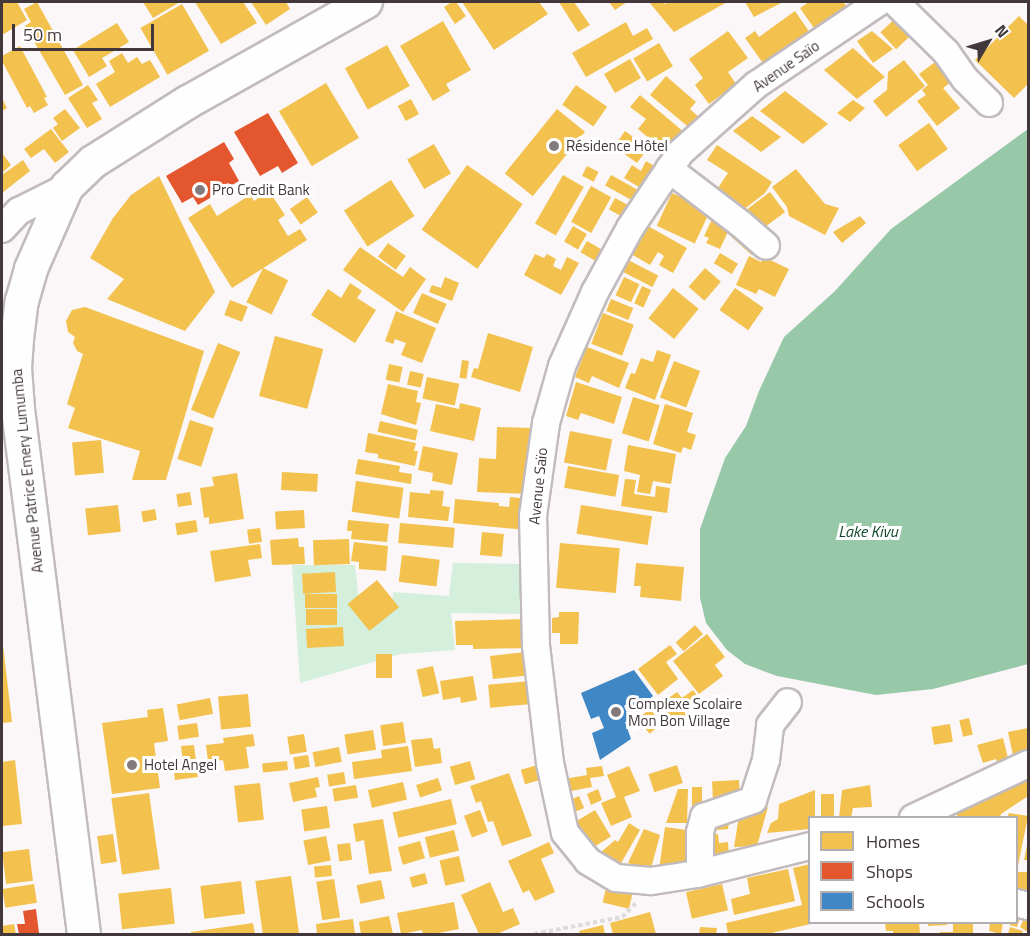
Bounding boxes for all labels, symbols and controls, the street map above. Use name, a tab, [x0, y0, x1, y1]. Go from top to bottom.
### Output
scale bar	[15, 12, 158, 50]
north arrow	[958, 12, 1018, 72]
text: N	[989, 19, 1015, 43]
text: 50 m	[23, 21, 62, 48]
street label: Avenue Saïo	[749, 37, 823, 95]
place label: Résidence Hôtel	[566, 137, 668, 155]
marker: Résidence Hôtel	[547, 139, 561, 153]
place label: Pro Credit Bank	[212, 181, 310, 199]
marker: Pro Credit Bank	[193, 183, 207, 197]
street label: Avenue Patrice Emery Lumumba	[7, 368, 47, 574]
street label: Avenue Saïo	[525, 447, 551, 525]
water label: Lake Kivu	[838, 521, 898, 541]
place label: Complexe Scolaire Mon Bon Village	[628, 694, 742, 729]
marker: Complexe Scolaire Mon Bon Village	[609, 705, 623, 719]
place label: Hotel Angel	[144, 756, 217, 774]
marker: Hotel Angel	[125, 758, 139, 772]
legend	[808, 816, 1018, 924]
text: Homes	[866, 828, 920, 855]
text: Shops	[866, 858, 913, 885]
text: Schools	[866, 888, 925, 915]

